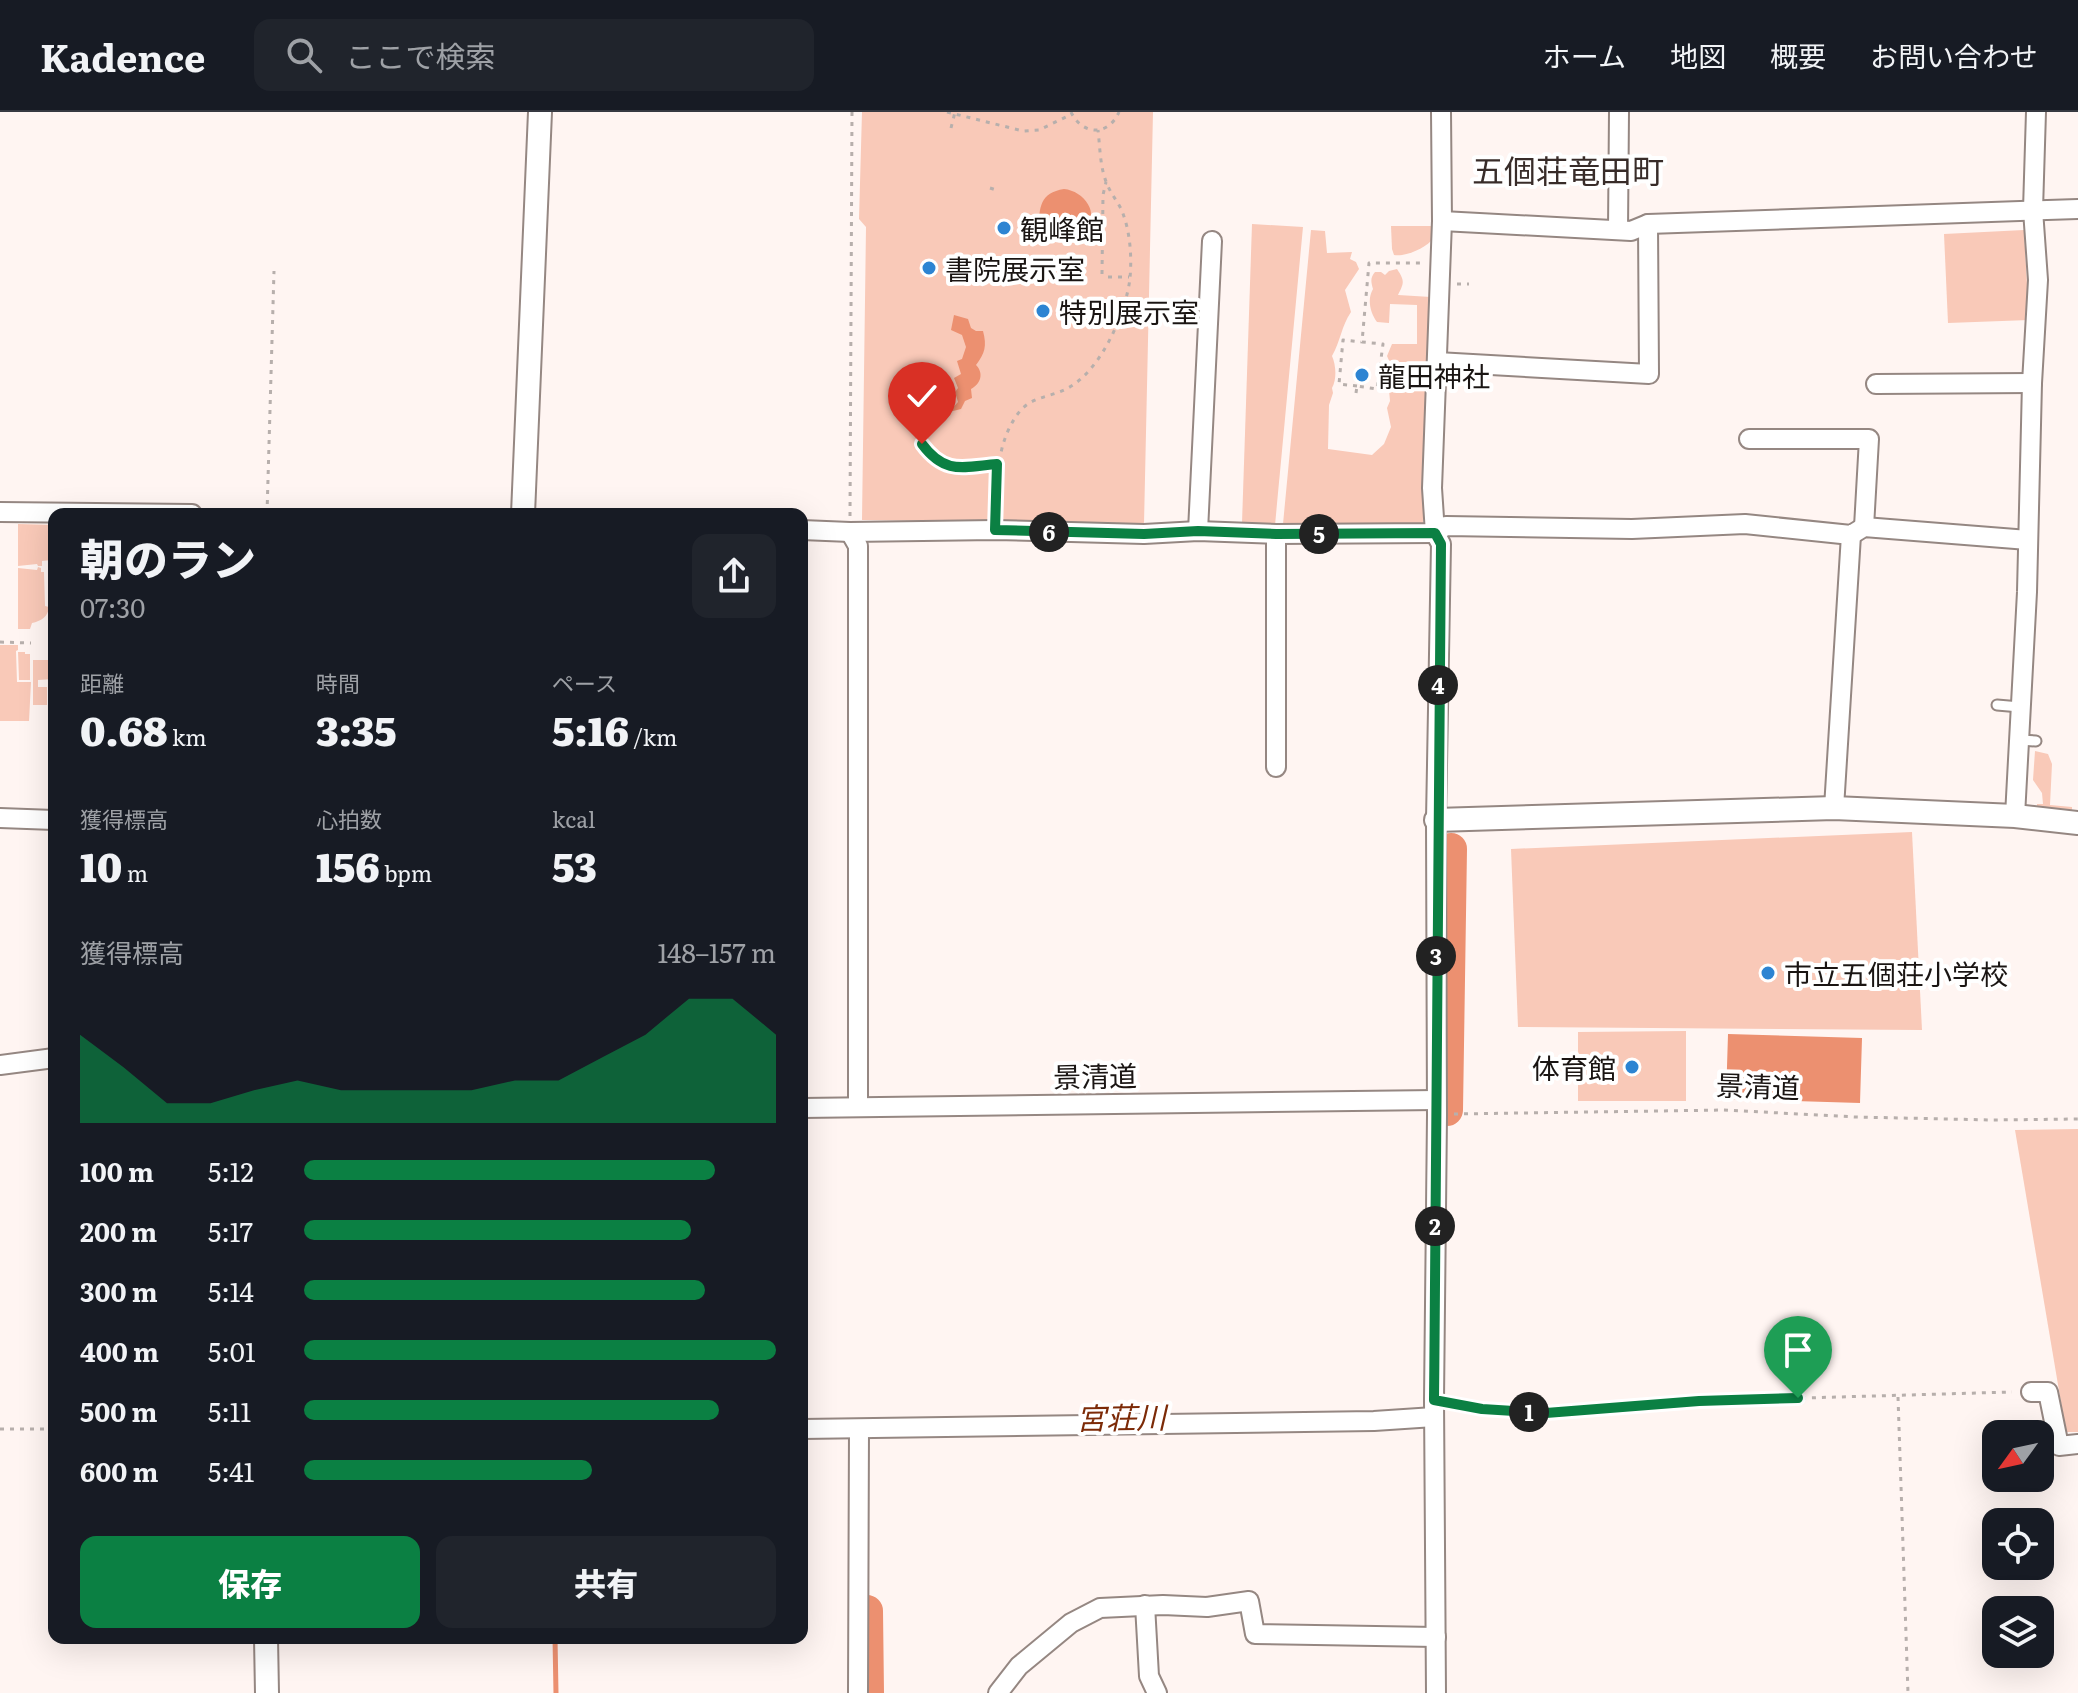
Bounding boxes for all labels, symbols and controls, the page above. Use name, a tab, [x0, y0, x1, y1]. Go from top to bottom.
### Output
search box	[254, 19, 814, 91]
text: Kadence	[40, 27, 206, 84]
icon: search	[282, 33, 326, 77]
text: ここで検索	[346, 33, 496, 77]
text: ホーム	[1543, 34, 1626, 76]
text: 地図	[1670, 34, 1726, 76]
text: 概要	[1770, 34, 1826, 76]
text: お問い合わせ	[1870, 34, 2038, 76]
district label: 五個荘竜田町	[1472, 145, 1664, 193]
place label: 観峰館	[1020, 207, 1104, 249]
marker: 観峰館	[995, 219, 1013, 237]
place label: 書院展示室	[945, 247, 1085, 289]
marker: 書院展示室	[920, 259, 938, 277]
place label: 特別展示室	[1059, 290, 1199, 332]
marker: 特別展示室	[1034, 302, 1052, 320]
place label: 龍田神社	[1378, 354, 1490, 396]
pin	[888, 362, 956, 444]
marker: 龍田神社	[1353, 366, 1371, 384]
icon: check	[900, 374, 944, 418]
pin: 6	[1029, 512, 1069, 552]
pin: 5	[1299, 514, 1339, 554]
text: 6	[1043, 515, 1055, 548]
text: 5	[1313, 517, 1325, 550]
text: 朝のラン	[80, 524, 256, 590]
button: share	[692, 534, 776, 618]
text: 07:30	[80, 587, 145, 626]
pin: 4	[1418, 665, 1458, 705]
text: 距離	[80, 666, 124, 699]
text: 時間	[316, 666, 360, 699]
text: ペース	[552, 666, 617, 699]
text: 4	[1431, 668, 1445, 701]
text: 0.68	[80, 699, 168, 758]
text: 3:35	[316, 699, 397, 758]
text: 5:16	[552, 699, 629, 758]
text: km	[168, 720, 207, 753]
text: /km	[629, 720, 677, 753]
text: 獲得標高	[80, 802, 168, 835]
text: 心拍数	[316, 802, 382, 835]
text: kcal	[552, 802, 595, 835]
text: 10	[80, 835, 122, 894]
text: 156	[316, 835, 380, 894]
text: 53	[552, 835, 597, 894]
text: m	[122, 856, 148, 889]
text: bpm	[380, 856, 432, 889]
text: 獲得標高	[80, 932, 184, 971]
text: 148–157 m	[658, 932, 776, 971]
pin: 3	[1416, 936, 1456, 976]
text: 3	[1430, 939, 1442, 972]
place label: 市立五個荘小学校	[1784, 952, 2008, 994]
marker: 市立五個荘小学校	[1759, 964, 1777, 982]
place label: 体育館	[1532, 1046, 1616, 1088]
street label: 景清道	[1053, 1053, 1137, 1097]
marker: 体育館	[1623, 1058, 1641, 1076]
street label: 景清道	[1715, 1063, 1801, 1107]
text: 100 m	[80, 1151, 154, 1190]
text: 5:12	[208, 1151, 254, 1190]
pin: 2	[1415, 1206, 1455, 1246]
text: 2	[1429, 1209, 1441, 1242]
text: 200 m	[80, 1211, 157, 1250]
text: 5:17	[208, 1211, 253, 1250]
text: 300 m	[80, 1271, 158, 1310]
text: 5:14	[208, 1271, 254, 1310]
pin	[1764, 1316, 1832, 1398]
icon: arrive	[1776, 1328, 1820, 1372]
text: 400 m	[80, 1331, 159, 1370]
text: 5:01	[208, 1331, 255, 1370]
text: 500 m	[80, 1391, 157, 1430]
text: 5:11	[208, 1391, 251, 1430]
pin: 1	[1509, 1392, 1549, 1432]
water label: 宮荘川	[1076, 1393, 1169, 1439]
text: 1	[1524, 1395, 1534, 1428]
north arrow	[1982, 1420, 2054, 1492]
map controls	[1982, 1420, 2054, 1668]
text: 600 m	[80, 1451, 158, 1490]
text: 5:41	[208, 1451, 254, 1490]
button: locate	[1982, 1508, 2054, 1580]
button: 保存	[80, 1536, 420, 1628]
button: 共有	[436, 1536, 776, 1628]
button: layers	[1982, 1596, 2054, 1668]

